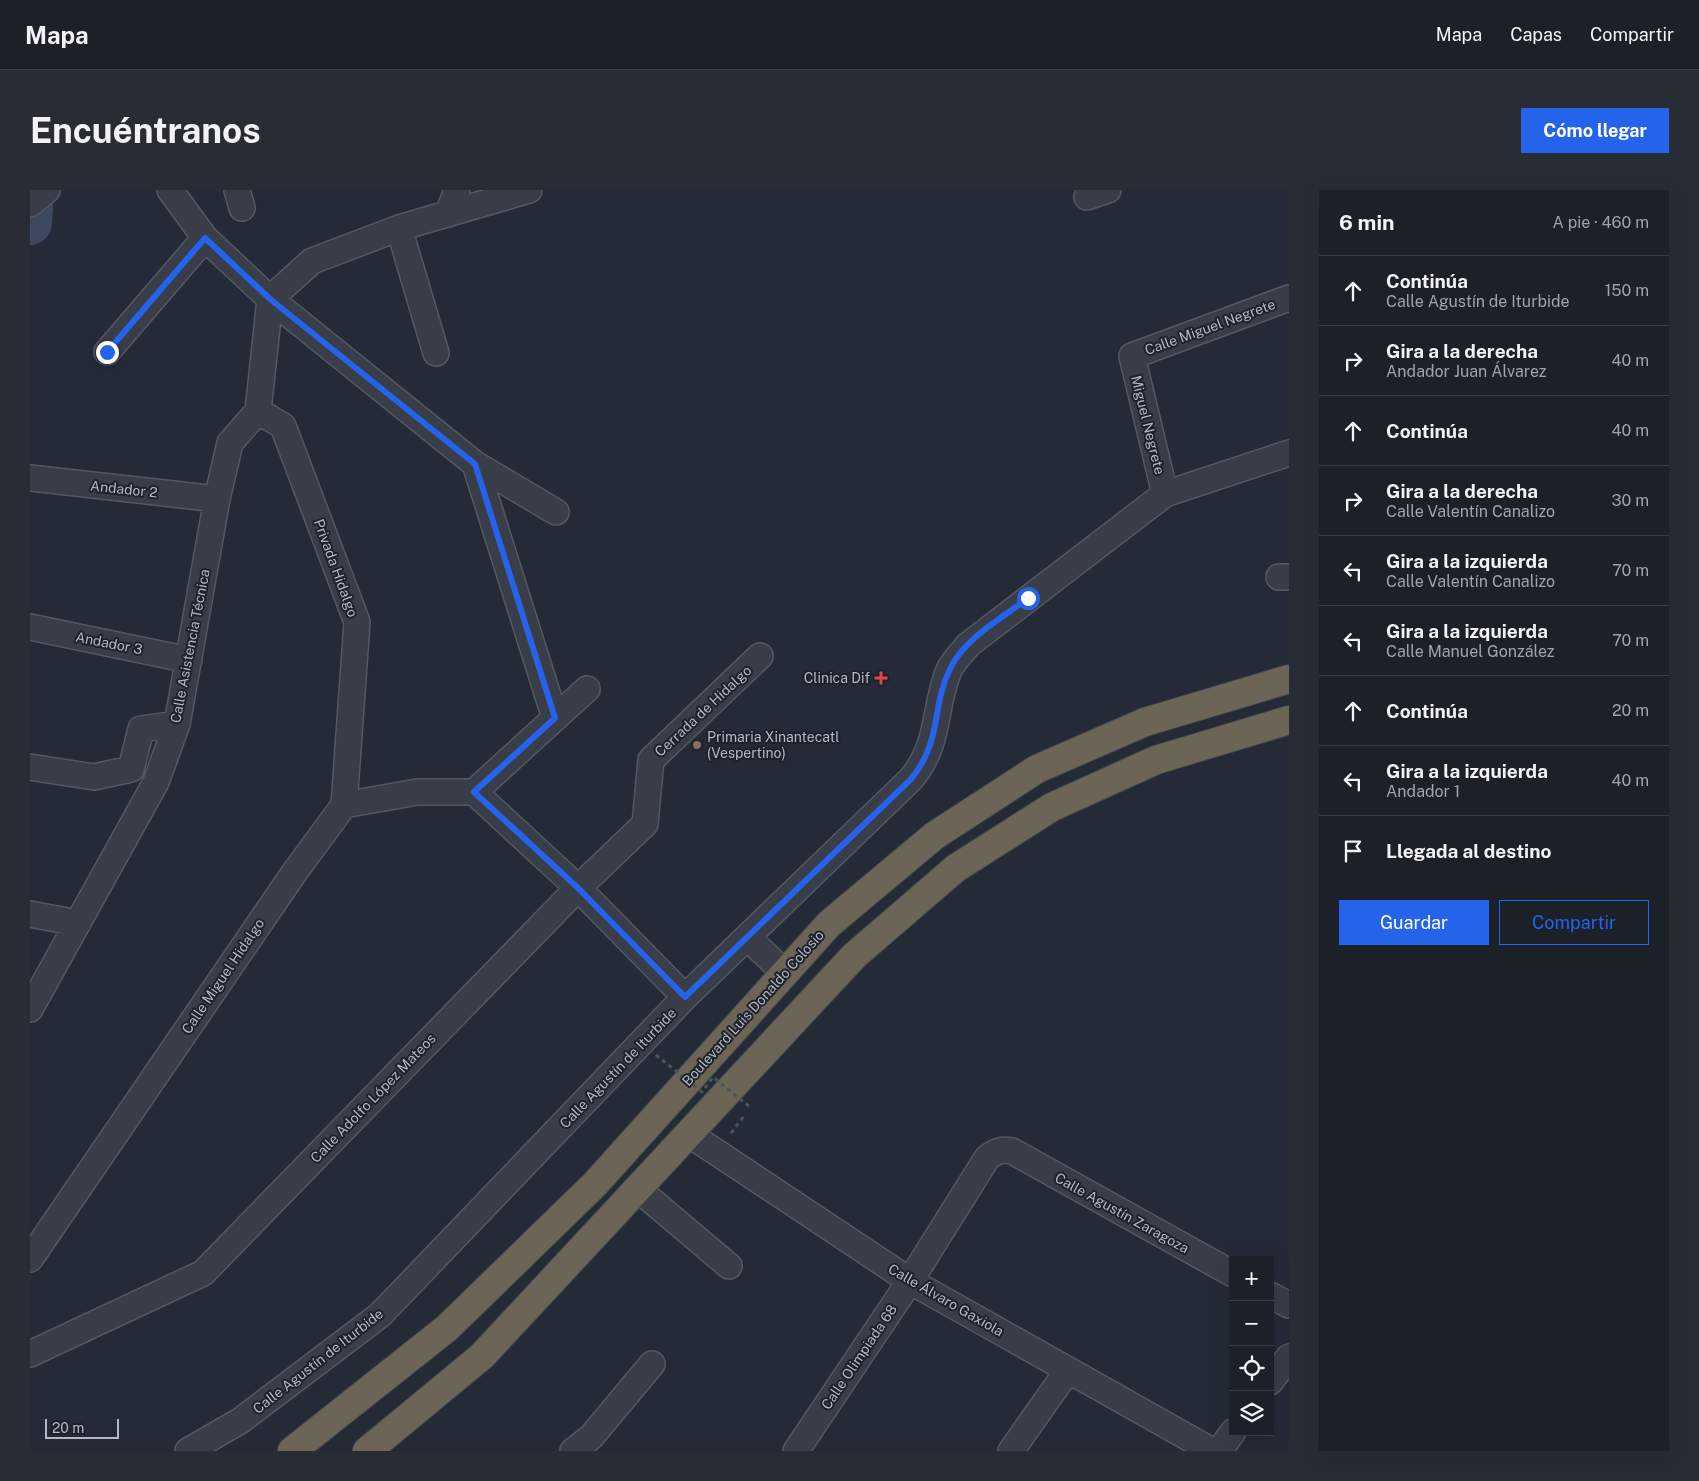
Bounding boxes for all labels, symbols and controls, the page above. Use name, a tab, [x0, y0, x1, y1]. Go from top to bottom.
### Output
text: Mapa	[25, 21, 89, 49]
text: Mapa	[1436, 24, 1482, 45]
text: Capas	[1510, 24, 1562, 45]
text: Compartir	[1590, 24, 1674, 45]
button: Cómo llegar	[1521, 108, 1669, 153]
text: Encuéntranos	[30, 110, 261, 151]
text: 6 min	[1339, 210, 1395, 235]
text: A pie · 460 m	[1553, 213, 1649, 232]
text: Continúa	[1386, 270, 1468, 292]
icon: ahead	[1339, 277, 1367, 305]
text: 150 m	[1605, 281, 1649, 300]
text: Calle Agustín de Iturbide	[1386, 292, 1570, 311]
street label: Calle Miguel Negrete	[1143, 296, 1277, 358]
text: Gira a la derecha	[1386, 340, 1538, 362]
route end	[96, 341, 119, 364]
icon: right	[1339, 347, 1367, 375]
text: 40 m	[1611, 351, 1649, 370]
text: Andador Juan Álvarez	[1386, 362, 1547, 381]
street label: Miguel Negrete	[1128, 374, 1168, 476]
icon: ahead	[1339, 417, 1367, 445]
text: Continúa	[1386, 420, 1468, 442]
text: 40 m	[1611, 421, 1649, 440]
street label: Andador 2	[90, 478, 158, 500]
text: Gira a la derecha	[1386, 480, 1538, 502]
icon: right	[1339, 487, 1367, 515]
text: 30 m	[1612, 491, 1649, 510]
text: Calle Valentín Canalizo	[1386, 502, 1555, 521]
street label: Privada Hidalgo	[311, 517, 361, 619]
text: Gira a la izquierda	[1386, 550, 1548, 572]
icon: left	[1339, 557, 1367, 585]
text: 70 m	[1612, 561, 1649, 580]
street label: Calle Asistencia Técnica	[167, 568, 213, 724]
text: Calle Valentín Canalizo	[1386, 572, 1555, 591]
route start	[1017, 587, 1040, 610]
text: Gira a la izquierda	[1386, 620, 1548, 642]
icon: left	[1339, 627, 1367, 655]
street label: Andador 3	[74, 629, 144, 657]
text: 70 m	[1612, 631, 1649, 650]
text: Calle Manuel González	[1386, 642, 1555, 661]
street label: Cerrada de Hidalgo	[651, 662, 755, 760]
place label: Clinica Dif	[804, 670, 870, 686]
marker: Clinica Dif	[874, 671, 888, 685]
icon: ahead	[1339, 697, 1367, 725]
text: Continúa	[1386, 700, 1468, 722]
text: 20 m	[1612, 701, 1649, 720]
place label: Primaria Xinantecatl (Vespertino)	[707, 729, 839, 761]
marker: Primaria Xinantecatl (Vespertino)	[691, 739, 703, 751]
text: Gira a la izquierda	[1386, 760, 1548, 782]
icon: left	[1339, 767, 1367, 795]
text: 40 m	[1611, 771, 1649, 790]
text: Andador 1	[1386, 782, 1460, 801]
icon: arrive	[1339, 837, 1367, 865]
text: Llegada al destino	[1386, 840, 1551, 862]
button: Guardar	[1339, 900, 1489, 945]
button: Compartir	[1499, 900, 1649, 945]
street label: Calle Miguel Hidalgo	[178, 915, 268, 1037]
street label: Boulevard Luis Donaldo Colosio	[679, 927, 827, 1089]
street label: Calle Agustín de Iturbide	[556, 1005, 680, 1131]
street label: Calle Adolfo López Mateos	[307, 1030, 439, 1166]
street label: Calle Agustín Zaragoza	[1052, 1169, 1192, 1257]
map controls	[1229, 1256, 1274, 1436]
button: +	[1229, 1256, 1274, 1301]
street label: Calle Álvaro Gaxiola	[885, 1260, 1007, 1340]
street label: Calle Olimpiada 68	[818, 1301, 900, 1413]
button: −	[1229, 1301, 1274, 1346]
street label: Calle Agustín de Iturbide	[250, 1305, 386, 1417]
button: locate	[1229, 1346, 1274, 1391]
button: layers	[1229, 1391, 1274, 1436]
scale bar	[45, 1416, 119, 1439]
text: 20 m	[52, 1420, 84, 1436]

